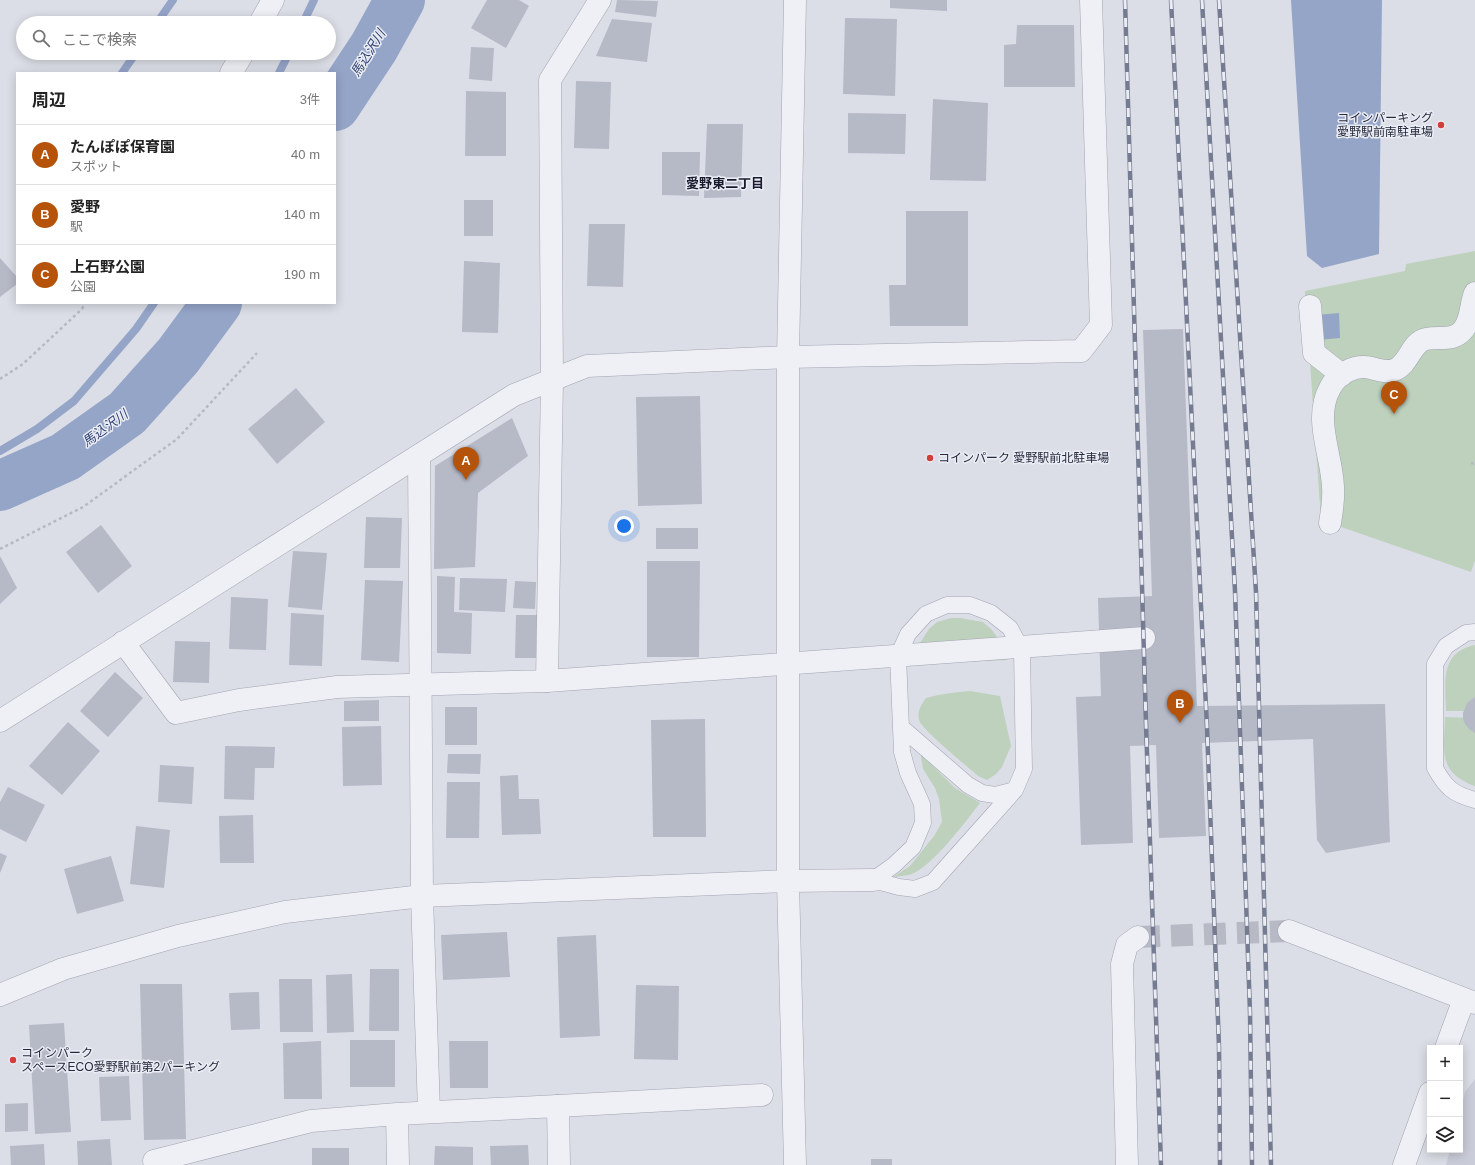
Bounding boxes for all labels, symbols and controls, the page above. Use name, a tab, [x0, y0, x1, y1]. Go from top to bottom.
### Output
search box	[16, 16, 336, 60]
water label: 馬込沢川	[348, 25, 389, 79]
icon: search	[30, 27, 52, 49]
text: ここで検索	[62, 31, 137, 48]
text: 周辺	[32, 91, 66, 110]
text: 3件	[300, 92, 320, 107]
place label: コインパーキング 愛野駅前南駐車場	[1337, 111, 1433, 139]
marker: コインパーキング 愛野駅前南駐車場	[1436, 120, 1446, 130]
text: たんぽぽ保育園	[70, 138, 175, 155]
text: A	[40, 147, 50, 162]
text: 40 m	[291, 147, 320, 162]
text: スポット	[70, 159, 122, 174]
district label: 愛野東二丁目	[686, 176, 764, 191]
text: 愛野	[70, 198, 100, 215]
text: B	[40, 207, 50, 222]
text: 140 m	[284, 207, 320, 222]
text: 駅	[70, 219, 83, 234]
text: 上石野公園	[70, 258, 145, 275]
text: C	[40, 267, 50, 282]
text: 190 m	[284, 267, 320, 282]
text: 公園	[70, 279, 96, 294]
pin: C	[1381, 381, 1407, 414]
water label: 馬込沢川	[80, 405, 132, 449]
pin: A	[453, 447, 479, 480]
place label: コインパーク 愛野駅前北駐車場	[938, 451, 1109, 465]
marker: コインパーク 愛野駅前北駐車場	[925, 453, 935, 463]
your location	[614, 516, 634, 536]
pin: B	[1167, 690, 1193, 723]
map controls	[1427, 1045, 1463, 1153]
button: +	[1427, 1045, 1463, 1081]
place label: コインパーク スペースECO愛野駅前第2パーキング	[21, 1046, 220, 1074]
marker: コインパーク スペースECO愛野駅前第2パーキング	[8, 1055, 18, 1065]
button: −	[1427, 1081, 1463, 1117]
button: layers	[1427, 1117, 1463, 1153]

